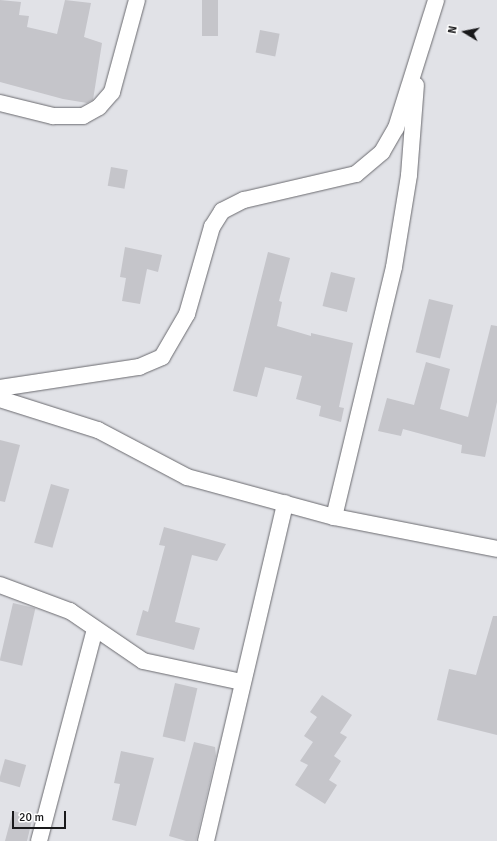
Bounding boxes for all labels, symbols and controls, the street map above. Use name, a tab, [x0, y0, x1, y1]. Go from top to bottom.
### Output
north arrow	[445, 12, 485, 52]
text: N	[446, 25, 460, 35]
scale bar	[14, 803, 68, 829]
text: 20 m	[19, 810, 44, 825]

